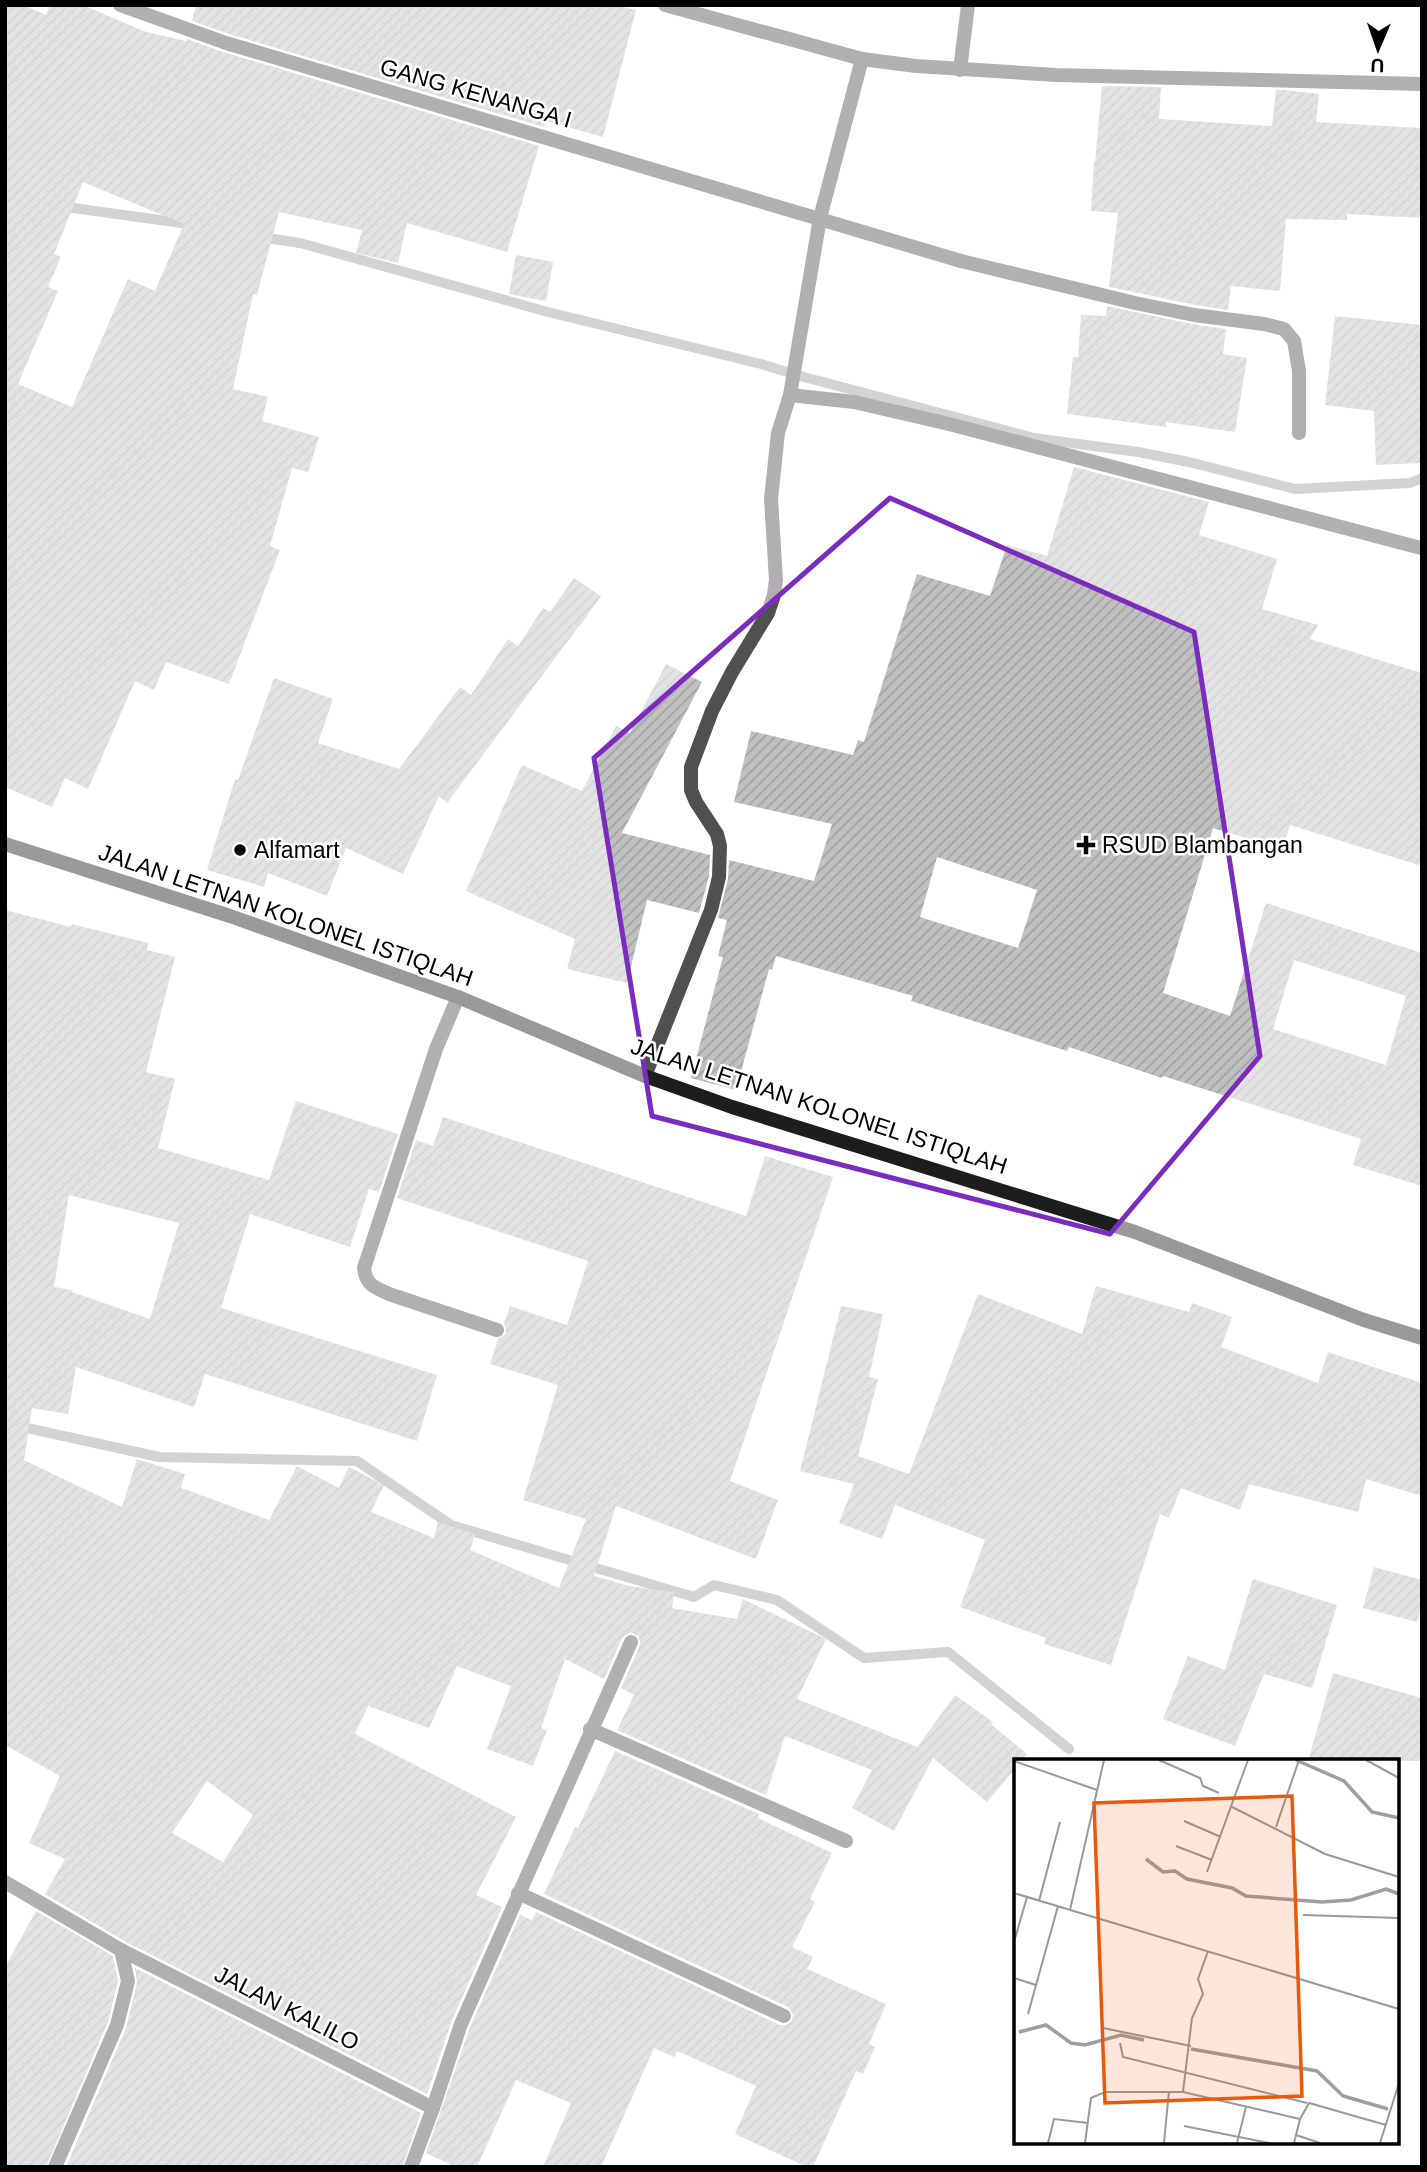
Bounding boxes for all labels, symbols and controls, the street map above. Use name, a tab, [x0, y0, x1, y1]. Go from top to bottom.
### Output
north arrow	[1343, 14, 1413, 84]
street label: GANG KENANGA I	[377, 53, 575, 133]
text: U	[1370, 55, 1385, 76]
place label: RSUD Blambangan	[1102, 832, 1303, 858]
marker: RSUD Blambangan	[1076, 835, 1096, 855]
place label: Alfamart	[254, 837, 340, 863]
street label: JALAN LETNAN KOLONEL ISTIQLAH	[95, 839, 477, 991]
marker: Alfamart	[232, 842, 248, 858]
street label: JALAN LETNAN KOLONEL ISTIQLAH	[628, 1033, 1010, 1179]
inset map	[1014, 1759, 1399, 2144]
street label: JALAN KALILO	[210, 1960, 364, 2056]

